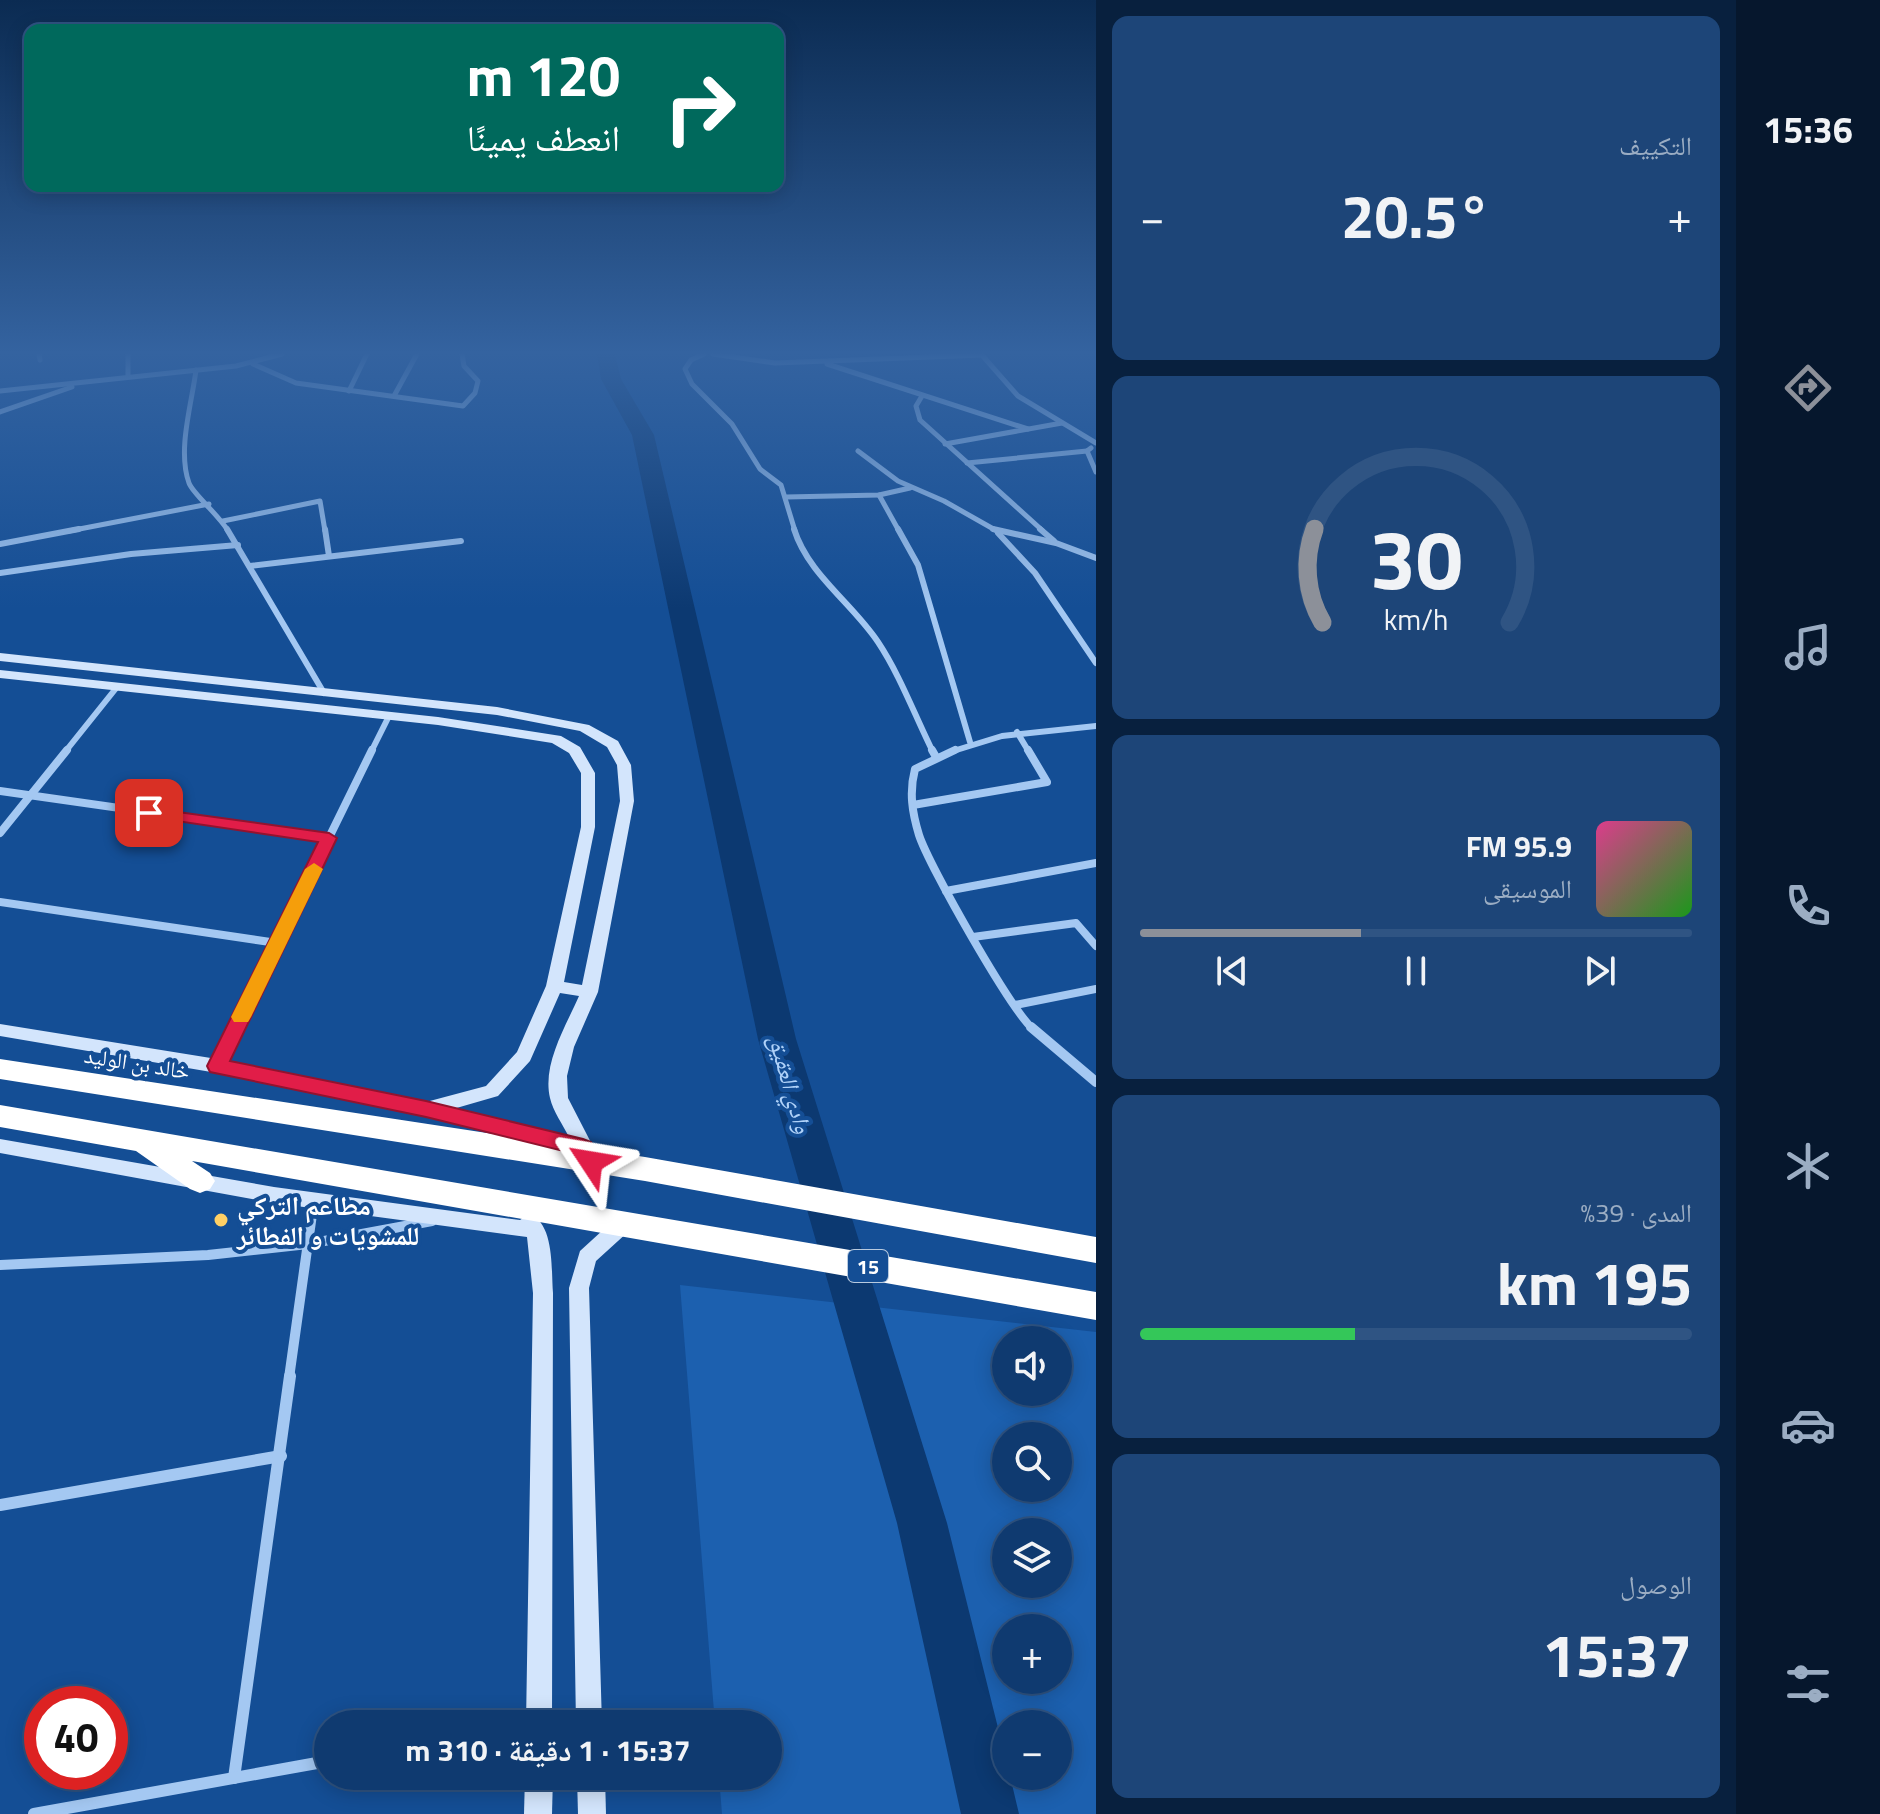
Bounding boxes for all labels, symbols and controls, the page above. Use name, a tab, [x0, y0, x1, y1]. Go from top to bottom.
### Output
text: 120 m	[467, 33, 620, 118]
icon: right	[648, 56, 752, 160]
text: 15:36	[1763, 102, 1853, 157]
text: انعطف يمينًا	[467, 110, 620, 165]
text: التكييف	[1619, 126, 1692, 165]
text: 20.5°	[1341, 170, 1491, 261]
text: −	[1140, 183, 1165, 250]
text: +	[1667, 183, 1692, 250]
icon: directions	[1780, 360, 1836, 416]
text: 30	[1369, 495, 1463, 621]
text: km/h	[1384, 599, 1448, 642]
icon: music	[1780, 619, 1836, 675]
pin	[115, 779, 183, 847]
icon: arrive	[127, 791, 171, 835]
text: 95.9 FM	[1466, 823, 1572, 869]
text: الموسيقى	[1483, 869, 1572, 908]
icon: phone	[1780, 878, 1836, 934]
icon: previous	[1210, 949, 1254, 993]
icon: pause	[1394, 949, 1438, 993]
icon: next	[1578, 949, 1622, 993]
water label: وادي العقيق	[758, 1030, 822, 1138]
street label: خالد بن الوليد	[82, 1038, 192, 1088]
position arrow	[549, 1120, 633, 1204]
icon: climate	[1780, 1138, 1836, 1194]
place label: مطاعم التركي للمشويات و الفطائر	[236, 1186, 419, 1255]
text: المدى · 39%	[1580, 1193, 1692, 1232]
marker: مطاعم التركي للمشويات و الفطائر	[212, 1211, 230, 1229]
text: 195 km	[1497, 1237, 1692, 1328]
road number: 15	[848, 1250, 888, 1282]
map controls	[992, 1326, 1072, 1790]
button: sound	[992, 1326, 1072, 1406]
icon: car	[1780, 1397, 1836, 1453]
button: search	[992, 1422, 1072, 1502]
button: layers	[992, 1518, 1072, 1598]
text: الوصول	[1620, 1565, 1692, 1604]
text: 15:37	[1542, 1609, 1692, 1700]
button: +	[992, 1614, 1072, 1694]
icon: filters	[1780, 1656, 1836, 1712]
speed limit sign: 40	[24, 1686, 128, 1790]
button: −	[992, 1710, 1072, 1790]
text: 15:37 · 1 دقيقة · 310 m	[405, 1727, 691, 1773]

